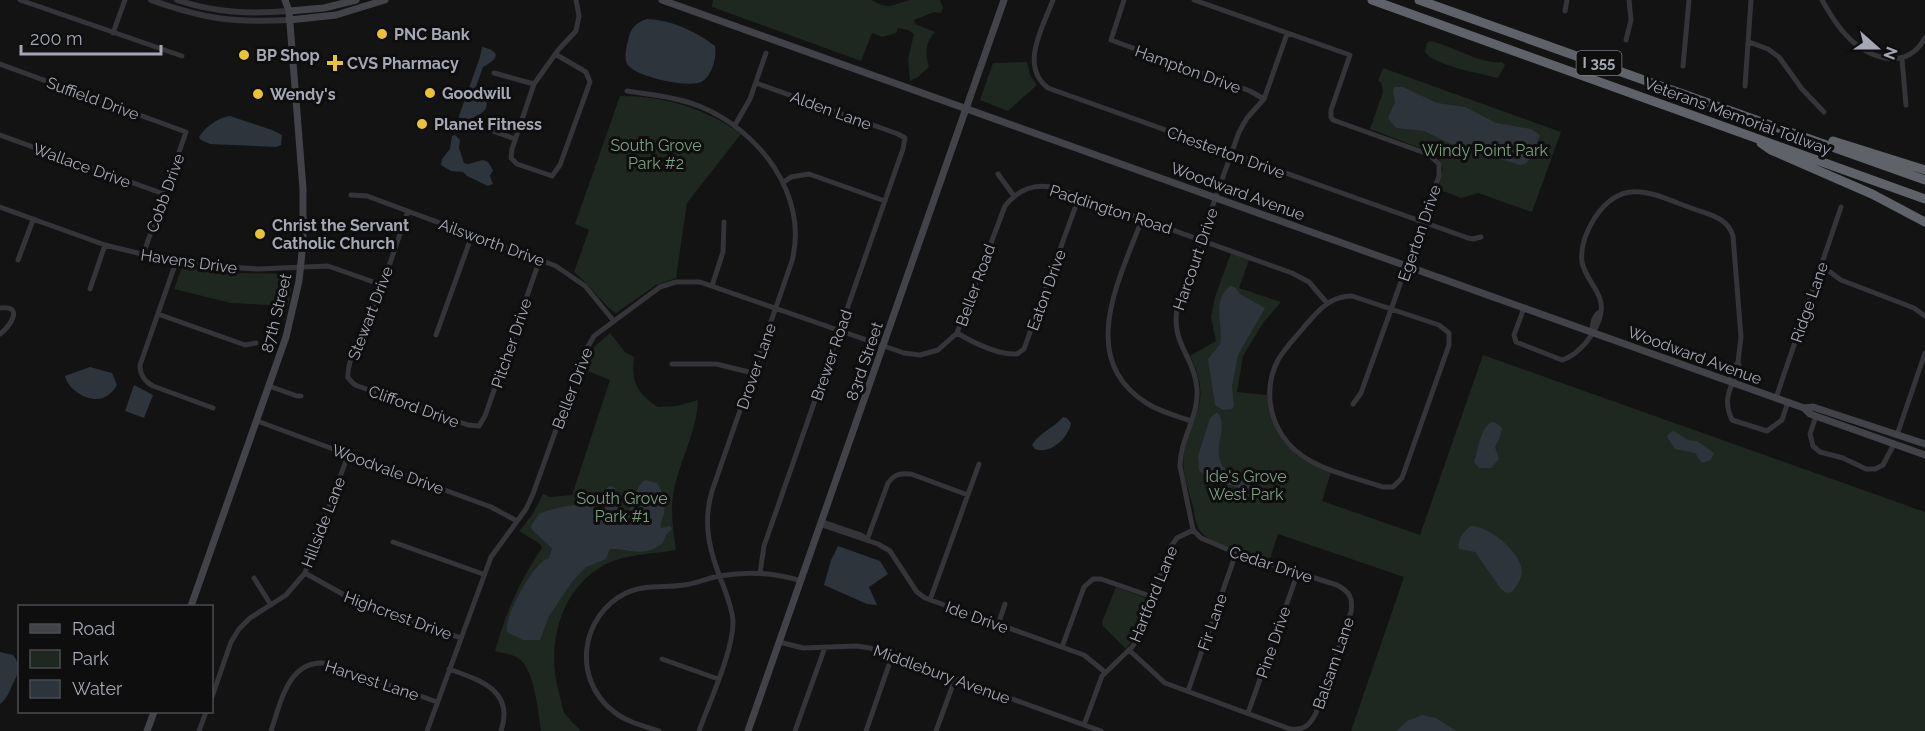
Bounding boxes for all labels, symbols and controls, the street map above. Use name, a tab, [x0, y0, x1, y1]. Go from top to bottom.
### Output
scale bar	[21, 18, 160, 56]
north arrow	[1847, 18, 1907, 78]
place label: PNC Bank	[394, 25, 470, 44]
marker: PNC Bank	[375, 27, 389, 41]
text: 200 m	[30, 28, 83, 49]
street label: Hampton Drive	[1132, 42, 1243, 97]
text: N	[1879, 44, 1902, 62]
place label: BP Shop	[256, 46, 320, 65]
marker: BP Shop	[237, 48, 251, 62]
road number: I 355	[1576, 51, 1622, 75]
place label: CVS Pharmacy	[347, 54, 459, 73]
marker: CVS Pharmacy	[328, 56, 342, 70]
street label: Suffield Drive	[44, 73, 142, 124]
street label: Veterans Memorial Tollway	[1642, 74, 1834, 159]
place label: Goodwill	[442, 84, 512, 103]
place label: Wendy's	[270, 85, 336, 104]
marker: Goodwill	[423, 86, 437, 100]
marker: Wendy's	[251, 87, 265, 101]
street label: Alden Lane	[788, 87, 874, 134]
place label: Planet Fitness	[434, 115, 542, 134]
marker: Planet Fitness	[415, 117, 429, 131]
street label: Chesterton Drive	[1164, 122, 1287, 183]
park label: South Grove Park #2	[610, 136, 702, 173]
street label: Wallace Drive	[30, 139, 133, 192]
park label: Windy Point Park	[1422, 141, 1549, 160]
street label: Cobb Drive	[142, 151, 189, 235]
street label: Woodward Avenue	[1168, 158, 1307, 225]
street label: Paddington Road	[1047, 181, 1175, 238]
street label: Egerton Drive	[1394, 182, 1445, 284]
street label: Harcourt Drive	[1169, 206, 1222, 313]
street label: Ailsworth Drive	[436, 215, 547, 270]
place label: Christ the Servant Catholic Church	[272, 216, 409, 253]
marker: Christ the Servant Catholic Church	[253, 227, 267, 241]
street label: Beller Road	[952, 242, 999, 329]
street label: Havens Drive	[140, 245, 238, 278]
street label: Eaton Drive	[1023, 247, 1070, 333]
street label: Ridge Lane	[1787, 259, 1832, 345]
street label: Stewart Drive	[344, 264, 397, 363]
street label: 87th Street	[257, 271, 296, 355]
street label: Pitcher Drive	[487, 296, 536, 391]
street label: Brewer Road	[807, 307, 856, 403]
street label: 83rd Street	[842, 319, 887, 403]
street label: Drover Lane	[733, 321, 780, 412]
street label: Woodward Avenue	[1625, 322, 1764, 389]
street label: Beller Drive	[548, 345, 597, 432]
street label: Clifford Drive	[366, 381, 462, 432]
street label: Woodvale Drive	[329, 440, 446, 499]
park label: Ide's Grove West Park	[1205, 467, 1287, 504]
street label: Hillside Lane	[297, 474, 349, 570]
park label: South Grove Park #1	[576, 489, 668, 526]
street label: Cedar Drive	[1227, 542, 1315, 587]
street label: Hartford Lane	[1126, 543, 1181, 645]
street label: Highcrest Drive	[341, 587, 454, 644]
street label: Fir Lane	[1194, 591, 1231, 653]
street label: Ide Drive	[943, 597, 1011, 638]
street label: Pine Drive	[1252, 604, 1295, 680]
legend	[18, 605, 213, 713]
street label: Balsam Lane	[1309, 615, 1358, 712]
text: Road	[72, 618, 115, 639]
street label: Middlebury Avenue	[871, 641, 1013, 708]
text: Park	[72, 648, 109, 669]
street label: Harvest Lane	[322, 656, 421, 705]
text: Water	[72, 678, 123, 699]

